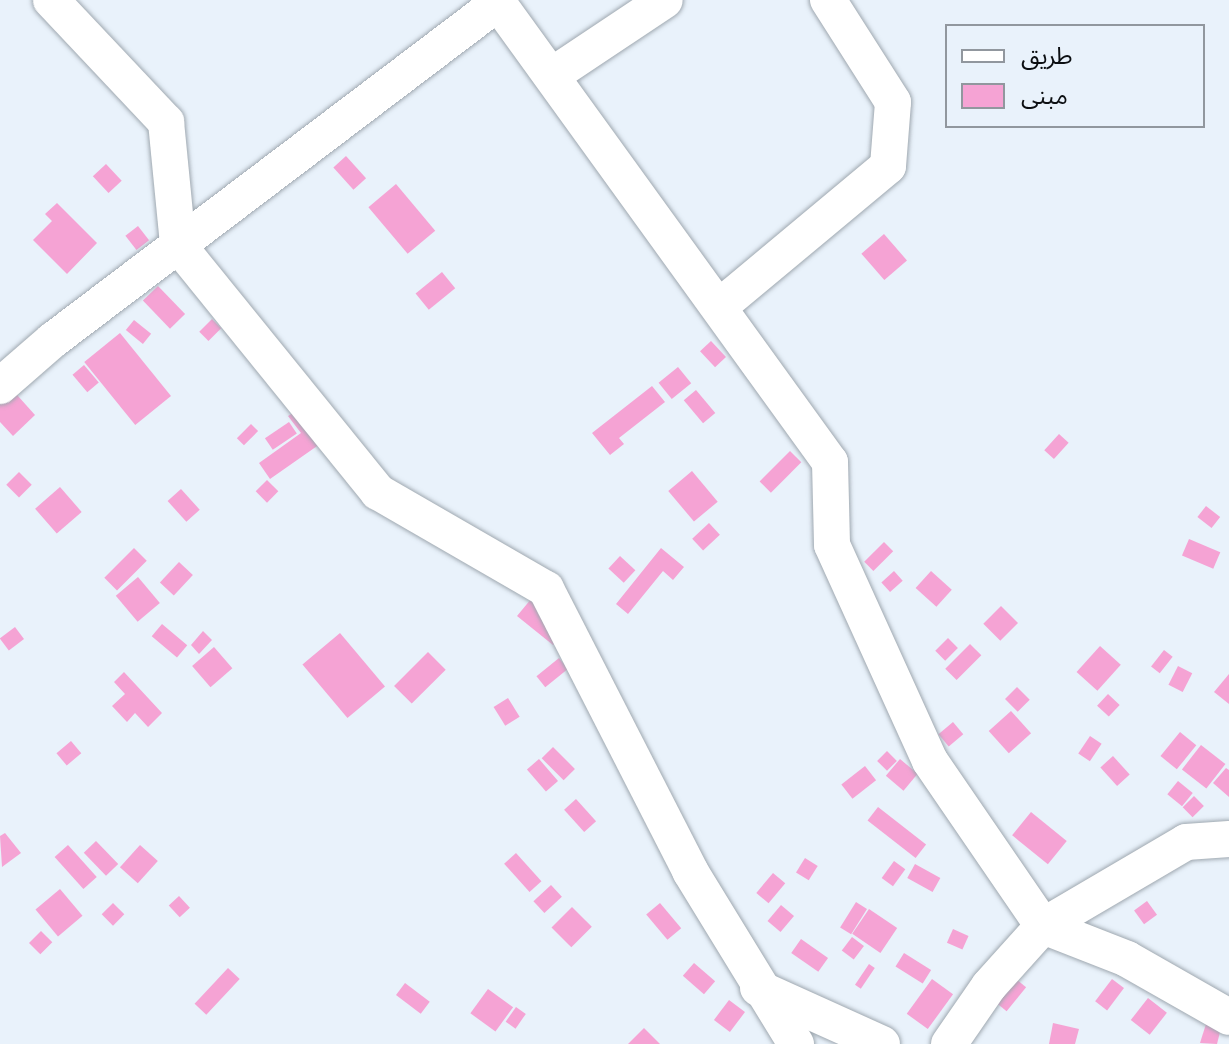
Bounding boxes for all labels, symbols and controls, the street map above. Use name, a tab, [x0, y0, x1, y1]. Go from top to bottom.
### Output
legend	[945, 24, 1205, 128]
text: طريق	[1021, 41, 1073, 70]
text: مبنى	[1021, 81, 1068, 110]

